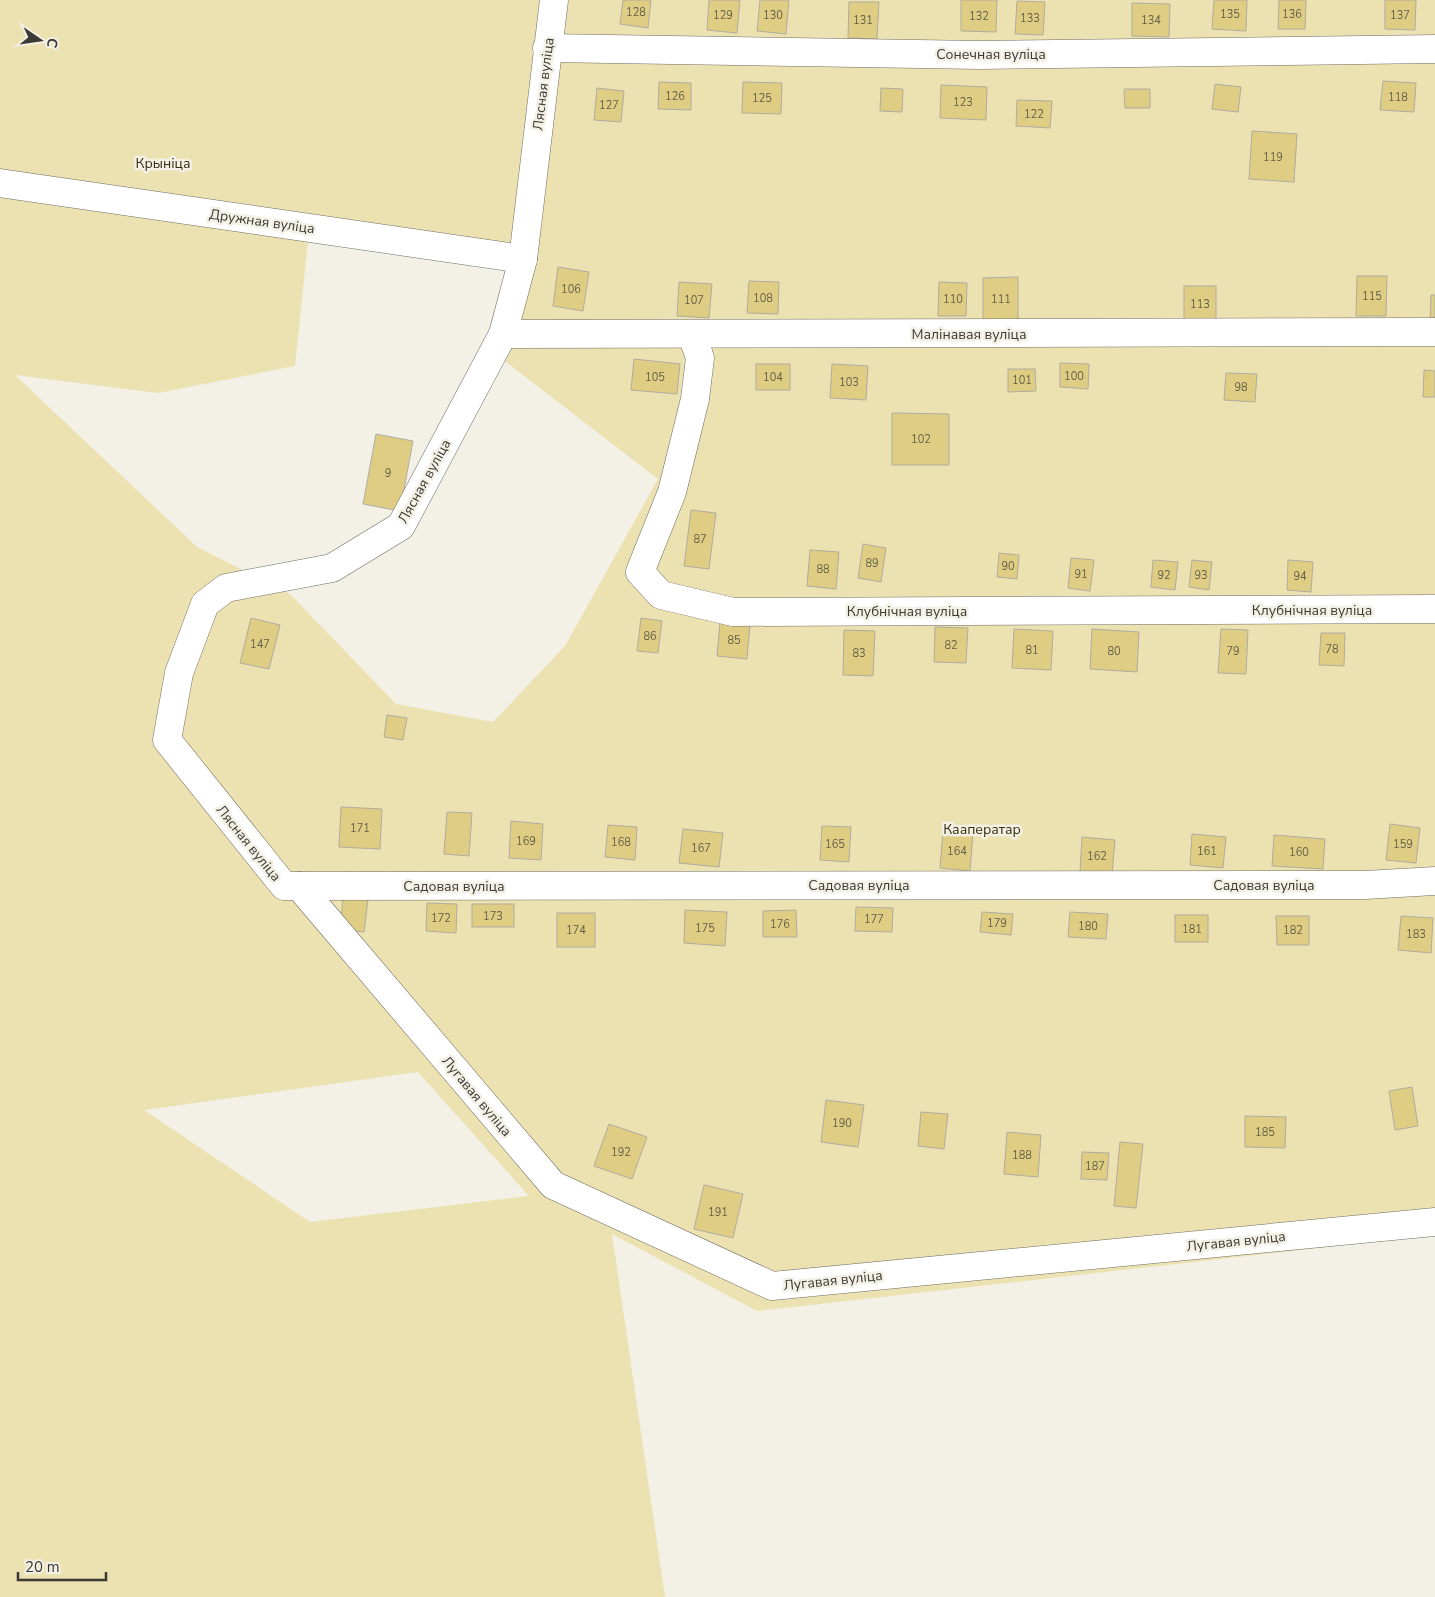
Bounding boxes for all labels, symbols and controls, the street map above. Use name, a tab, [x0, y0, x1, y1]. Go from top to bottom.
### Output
house number: 128	[626, 5, 646, 20]
house number: 135	[1220, 7, 1240, 22]
house number: 136	[1282, 7, 1302, 22]
house number: 129	[713, 8, 733, 23]
house number: 130	[763, 8, 783, 23]
house number: 137	[1390, 8, 1410, 23]
house number: 132	[969, 9, 989, 24]
house number: 133	[1020, 11, 1040, 26]
house number: 131	[853, 13, 873, 28]
house number: 134	[1141, 13, 1161, 28]
north arrow	[15, 15, 65, 65]
text: С	[42, 36, 63, 50]
street label: Лясная вуліца	[528, 37, 559, 132]
street label: Сонечная вуліца	[936, 45, 1046, 64]
house number: 126	[665, 89, 685, 104]
house number: 118	[1388, 90, 1408, 105]
house number: 125	[752, 91, 772, 106]
house number: 123	[953, 95, 973, 110]
house number: 127	[599, 98, 619, 113]
house number: 122	[1024, 107, 1044, 122]
house number: 119	[1263, 150, 1283, 165]
park label: Крыніца	[135, 154, 191, 173]
street label: Дружная вуліца	[208, 205, 316, 238]
house number: 106	[561, 282, 581, 297]
house number: 115	[1362, 289, 1382, 304]
house number: 108	[753, 291, 773, 306]
house number: 110	[943, 292, 963, 307]
house number: 111	[991, 292, 1011, 307]
house number: 107	[684, 293, 704, 308]
house number: 113	[1190, 297, 1210, 312]
street label: Малінавая вуліца	[912, 325, 1026, 344]
house number: 100	[1064, 369, 1084, 384]
house number: 105	[645, 370, 665, 385]
house number: 104	[763, 370, 783, 385]
house number: 101	[1012, 373, 1032, 388]
house number: 103	[839, 375, 859, 390]
house number: 98	[1234, 380, 1248, 395]
house number: 102	[911, 432, 931, 447]
street label: Лясная вуліца	[393, 436, 455, 527]
house number: 9	[385, 466, 391, 481]
house number: 87	[693, 532, 707, 547]
house number: 89	[865, 556, 879, 571]
house number: 90	[1001, 559, 1015, 574]
house number: 88	[816, 562, 830, 577]
house number: 91	[1074, 567, 1088, 582]
house number: 92	[1157, 568, 1171, 583]
house number: 93	[1194, 568, 1208, 583]
house number: 94	[1293, 569, 1307, 584]
street label: Клубнічная вуліца	[1252, 601, 1372, 620]
street label: Клубнічная вуліца	[847, 602, 967, 621]
house number: 86	[643, 629, 657, 644]
house number: 85	[727, 633, 741, 648]
house number: 147	[250, 637, 270, 652]
house number: 82	[944, 638, 958, 653]
house number: 78	[1325, 642, 1339, 657]
house number: 81	[1025, 643, 1039, 658]
house number: 80	[1107, 644, 1121, 659]
house number: 79	[1226, 644, 1240, 659]
house number: 83	[852, 646, 866, 661]
street label: Лясная вуліца	[212, 801, 285, 886]
park label: Кааператар	[943, 820, 1021, 839]
house number: 171	[350, 821, 370, 836]
house number: 169	[516, 834, 536, 849]
house number: 168	[611, 835, 631, 850]
house number: 165	[825, 837, 845, 852]
house number: 159	[1393, 837, 1413, 852]
house number: 167	[691, 841, 711, 856]
house number: 164	[947, 844, 967, 859]
house number: 161	[1197, 844, 1217, 859]
house number: 160	[1289, 845, 1309, 860]
house number: 162	[1087, 849, 1107, 864]
street label: Садовая вуліца	[808, 876, 910, 895]
street label: Садовая вуліца	[1213, 876, 1315, 895]
street label: Садовая вуліца	[403, 877, 505, 896]
house number: 173	[483, 909, 503, 924]
house number: 172	[431, 911, 451, 926]
house number: 177	[864, 912, 884, 927]
house number: 179	[987, 916, 1007, 931]
house number: 176	[770, 917, 790, 932]
house number: 180	[1078, 919, 1098, 934]
house number: 175	[695, 921, 715, 936]
house number: 181	[1182, 922, 1202, 937]
house number: 174	[566, 923, 586, 938]
house number: 182	[1283, 923, 1303, 938]
house number: 183	[1406, 927, 1426, 942]
street label: Лугавая вуліца	[437, 1052, 516, 1141]
house number: 190	[832, 1116, 852, 1131]
house number: 185	[1255, 1125, 1275, 1140]
house number: 192	[611, 1145, 631, 1160]
house number: 188	[1012, 1148, 1032, 1163]
house number: 187	[1085, 1159, 1105, 1174]
house number: 191	[708, 1205, 728, 1220]
street label: Лугавая вуліца	[1186, 1227, 1287, 1256]
street label: Лугавая вуліца	[783, 1266, 884, 1295]
scale bar	[18, 1550, 105, 1582]
text: 20 m	[25, 1557, 60, 1577]

